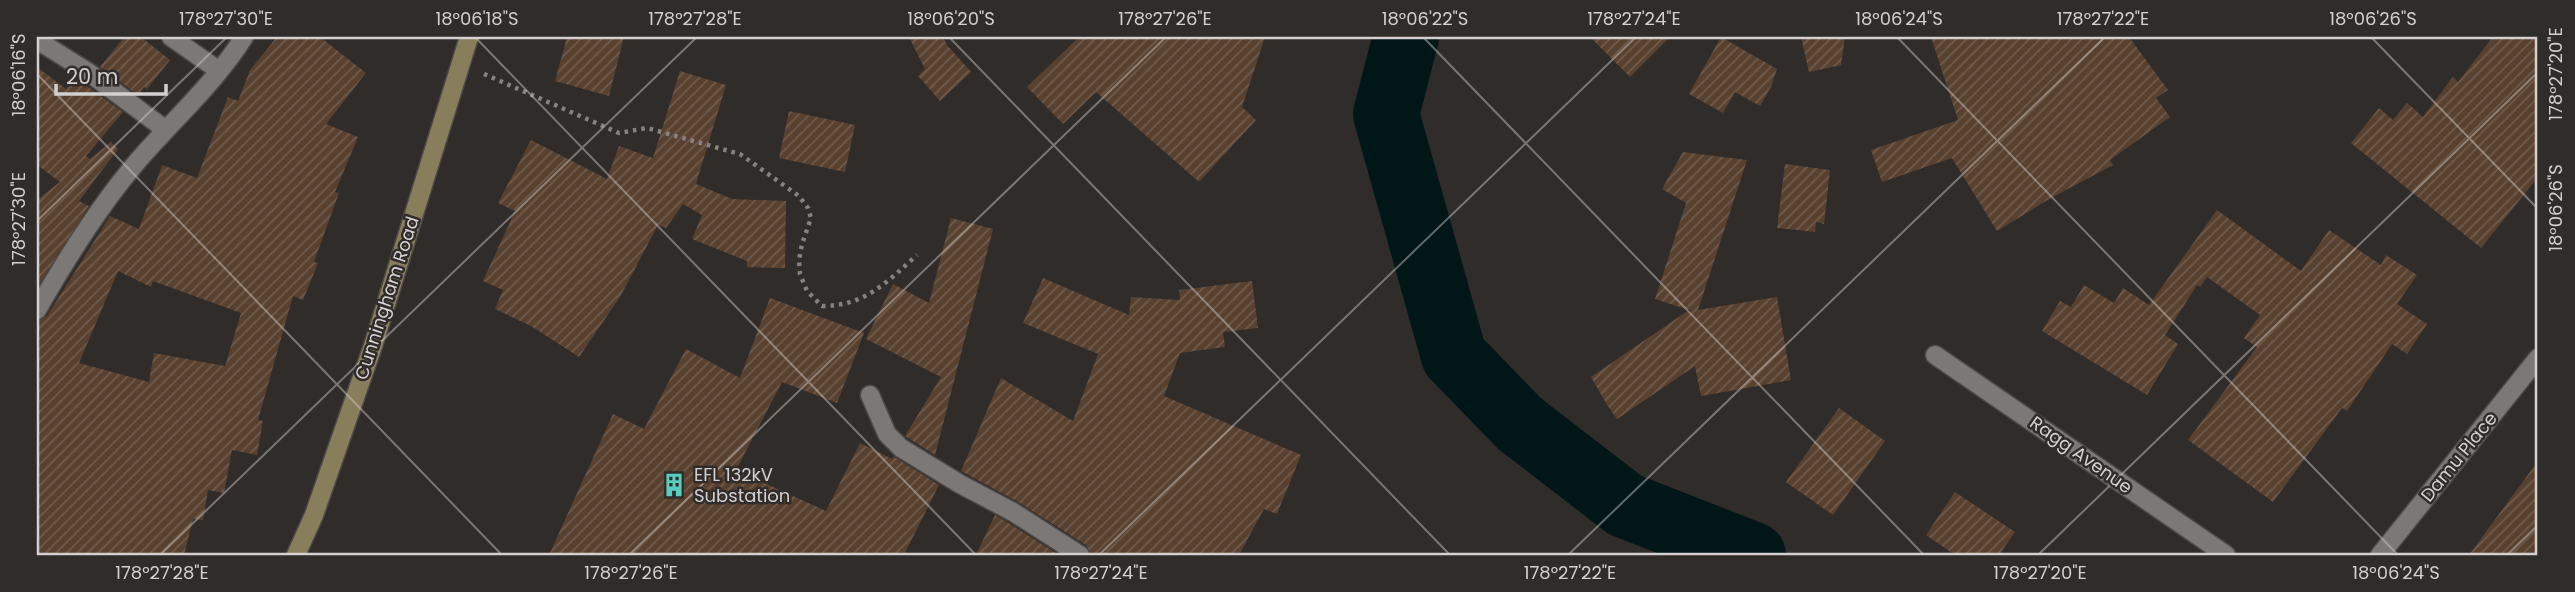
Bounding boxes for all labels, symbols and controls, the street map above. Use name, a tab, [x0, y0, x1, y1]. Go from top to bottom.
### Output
text: 178°27'30"E	[179, 6, 273, 31]
text: 18°06'18"S	[435, 6, 519, 31]
text: 178°27'28"E	[648, 6, 742, 31]
text: 18°06'20"S	[907, 6, 995, 31]
text: 178°27'26"E	[1118, 6, 1212, 31]
text: 18°06'22"S	[1382, 6, 1468, 31]
text: 178°27'24"E	[1587, 6, 1681, 31]
text: 18°06'24"S	[1855, 6, 1943, 31]
text: 178°27'22"E	[2057, 6, 2149, 31]
text: 18°06'26"S	[2329, 6, 2417, 31]
text: 178°27'20"E	[2543, 27, 2568, 121]
text: 18°06'16"S	[6, 33, 31, 117]
scale bar	[56, 52, 166, 96]
text: 20 m	[66, 62, 119, 91]
text: 18°06'26"S	[2543, 164, 2568, 252]
text: 178°27'30"E	[6, 172, 31, 266]
street label: Cunningham Road	[348, 213, 425, 383]
street label: Damu Place	[2415, 407, 2503, 507]
street label: Ragg Avenue	[2025, 410, 2138, 499]
place label: EFL 132kV Substation	[694, 462, 790, 508]
building icon: EFL 132kV Substation	[660, 471, 688, 499]
text: 178°27'28"E	[115, 560, 209, 585]
text: 178°27'26"E	[584, 560, 678, 585]
text: 178°27'24"E	[1054, 560, 1148, 585]
text: 178°27'22"E	[1524, 560, 1616, 585]
text: 178°27'20"E	[1993, 560, 2087, 585]
text: 18°06'24"S	[2352, 560, 2440, 585]

